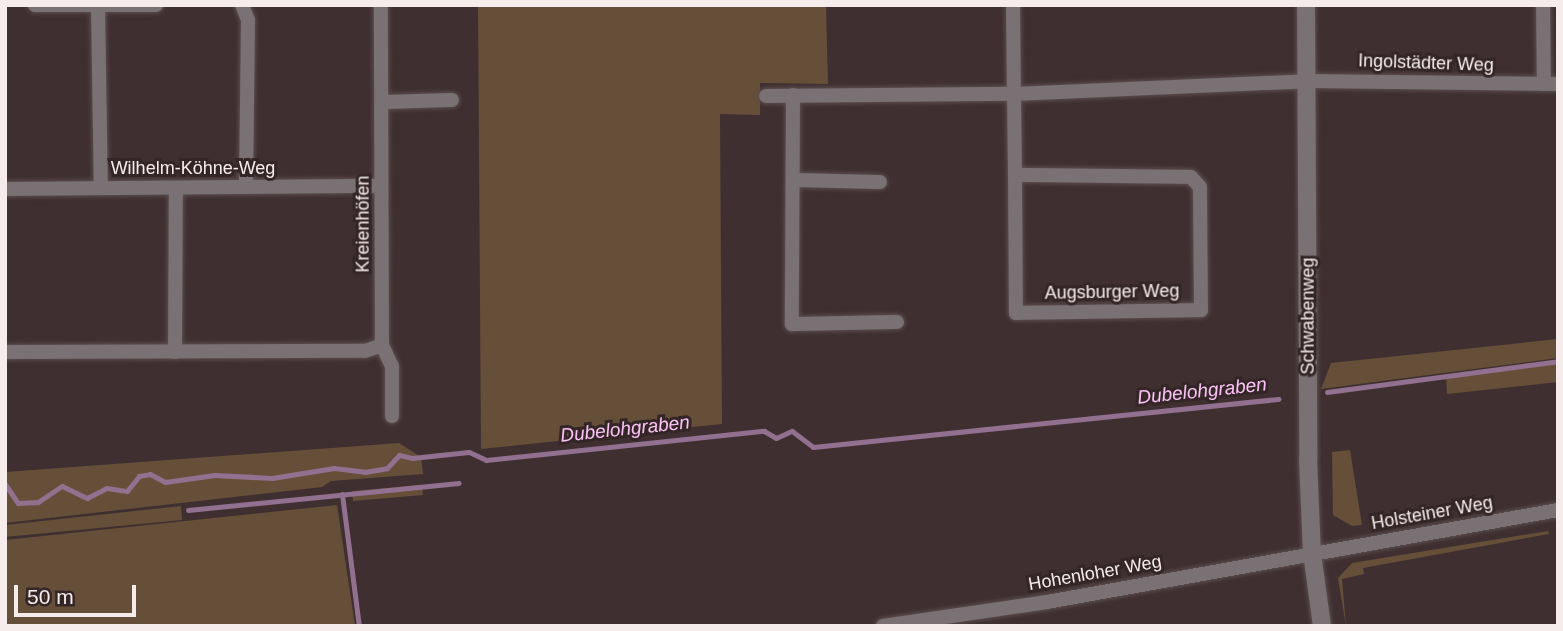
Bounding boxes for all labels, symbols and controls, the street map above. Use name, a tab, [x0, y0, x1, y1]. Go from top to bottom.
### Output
street label: Ingolstädter Weg	[1358, 50, 1494, 76]
street label: Wilhelm-Köhne-Weg	[111, 157, 275, 179]
street label: Kreienhöfen	[352, 175, 374, 273]
street label: Schwabenweg	[1297, 257, 1319, 375]
street label: Augsburger Weg	[1044, 280, 1180, 304]
water label: Dubelohgraben	[1136, 373, 1268, 409]
water label: Dubelohgraben	[559, 411, 691, 447]
street label: Holsteiner Weg	[1370, 492, 1494, 534]
street label: Hohenloher Weg	[1027, 551, 1163, 595]
scale bar	[18, 572, 140, 616]
text: 50 m	[27, 585, 74, 608]

